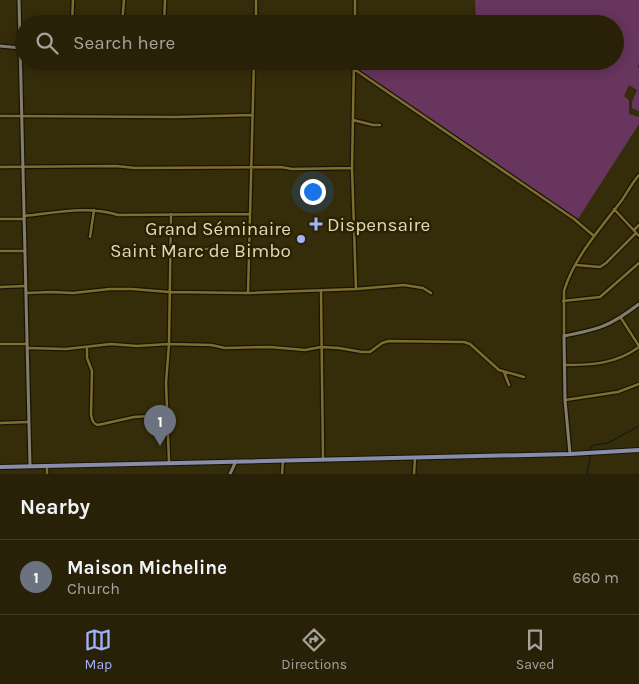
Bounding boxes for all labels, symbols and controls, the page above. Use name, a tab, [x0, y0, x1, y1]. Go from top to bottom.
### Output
search box	[15, 15, 624, 70]
icon: search	[33, 29, 61, 57]
text: Search here	[73, 32, 175, 54]
your location	[300, 179, 326, 205]
place label: Dispensaire	[327, 214, 430, 236]
marker: Dispensaire	[309, 217, 323, 231]
place label: Grand Séminaire Saint Marc de Bimbo	[110, 218, 291, 262]
marker: Grand Séminaire Saint Marc de Bimbo	[295, 233, 307, 245]
pin: 1	[144, 405, 176, 446]
text: Nearby	[20, 495, 90, 519]
text: Maison Micheline	[67, 557, 227, 579]
text: 1	[33, 568, 39, 587]
text: 660 m	[572, 568, 619, 587]
text: Church	[67, 579, 120, 598]
tab: Map	[84, 626, 112, 673]
tab: Directions	[281, 626, 347, 673]
tab: Saved	[516, 626, 555, 673]

